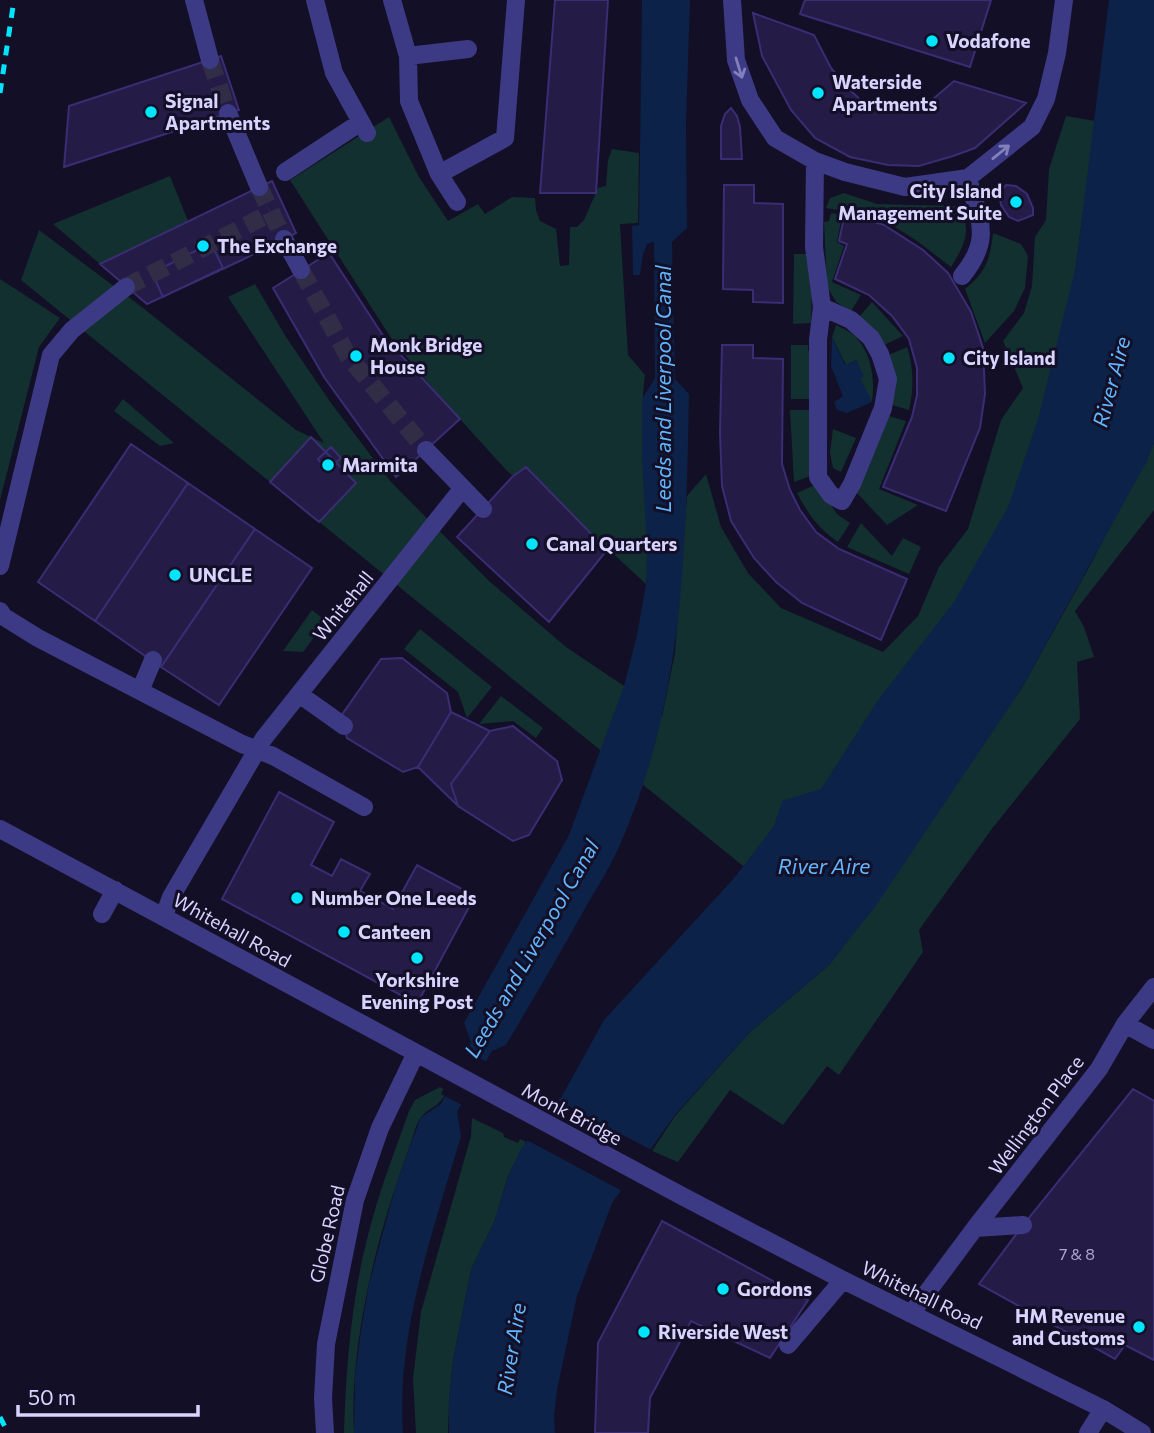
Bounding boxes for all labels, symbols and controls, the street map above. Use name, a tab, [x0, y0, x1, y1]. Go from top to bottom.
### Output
place label: Vodafone	[946, 29, 1030, 52]
marker: Vodafone	[924, 33, 940, 49]
one-way arrow	[734, 56, 747, 78]
place label: Waterside Apartments	[832, 70, 937, 115]
marker: Waterside Apartments	[810, 85, 826, 101]
place label: Signal Apartments	[165, 89, 270, 134]
marker: Signal Apartments	[143, 104, 159, 120]
one-way arrow	[991, 144, 1010, 159]
place label: City Island Management Suite	[838, 179, 1002, 224]
marker: City Island Management Suite	[1008, 194, 1024, 210]
place label: The Exchange	[217, 234, 337, 257]
marker: The Exchange	[195, 238, 211, 254]
water label: Leeds and Liverpool Canal	[650, 265, 675, 513]
place label: Monk Bridge House	[370, 333, 482, 378]
water label: River Aire	[1087, 334, 1135, 430]
place label: City Island	[963, 346, 1056, 369]
marker: Monk Bridge House	[348, 348, 364, 364]
marker: City Island	[941, 350, 957, 366]
place label: Marmita	[342, 453, 418, 476]
marker: Marmita	[320, 457, 336, 473]
place label: Canal Quarters	[546, 532, 678, 555]
marker: Canal Quarters	[524, 536, 540, 552]
place label: UNCLE	[189, 563, 252, 586]
street label: Whitehall	[307, 566, 378, 645]
marker: UNCLE	[167, 567, 183, 583]
water label: Leeds and Liverpool Canal	[458, 834, 604, 1062]
water label: River Aire	[778, 853, 870, 878]
place label: Number One Leeds	[311, 886, 477, 909]
street label: Whitehall Road	[169, 888, 295, 971]
marker: Number One Leeds	[289, 890, 305, 906]
place label: Canteen	[358, 920, 431, 943]
marker: Canteen	[336, 924, 352, 940]
marker: Yorkshire Evening Post	[409, 950, 425, 966]
place label: Yorkshire Evening Post	[361, 968, 473, 1013]
street label: Wellington Place	[983, 1051, 1088, 1179]
street label: Monk Bridge	[518, 1078, 626, 1150]
street label: Globe Road	[304, 1183, 349, 1285]
house number: 7 & 8	[1059, 1244, 1095, 1263]
street label: Whitehall Road	[858, 1255, 986, 1334]
place label: Gordons	[737, 1277, 812, 1300]
marker: Gordons	[715, 1281, 731, 1297]
water label: River Aire	[491, 1301, 530, 1396]
place label: HM Revenue and Customs	[1012, 1304, 1125, 1349]
marker: HM Revenue and Customs	[1131, 1319, 1147, 1335]
place label: Riverside West	[658, 1320, 788, 1343]
marker: Riverside West	[636, 1324, 652, 1340]
scale bar	[18, 1374, 198, 1418]
text: 50 m	[28, 1384, 76, 1409]

